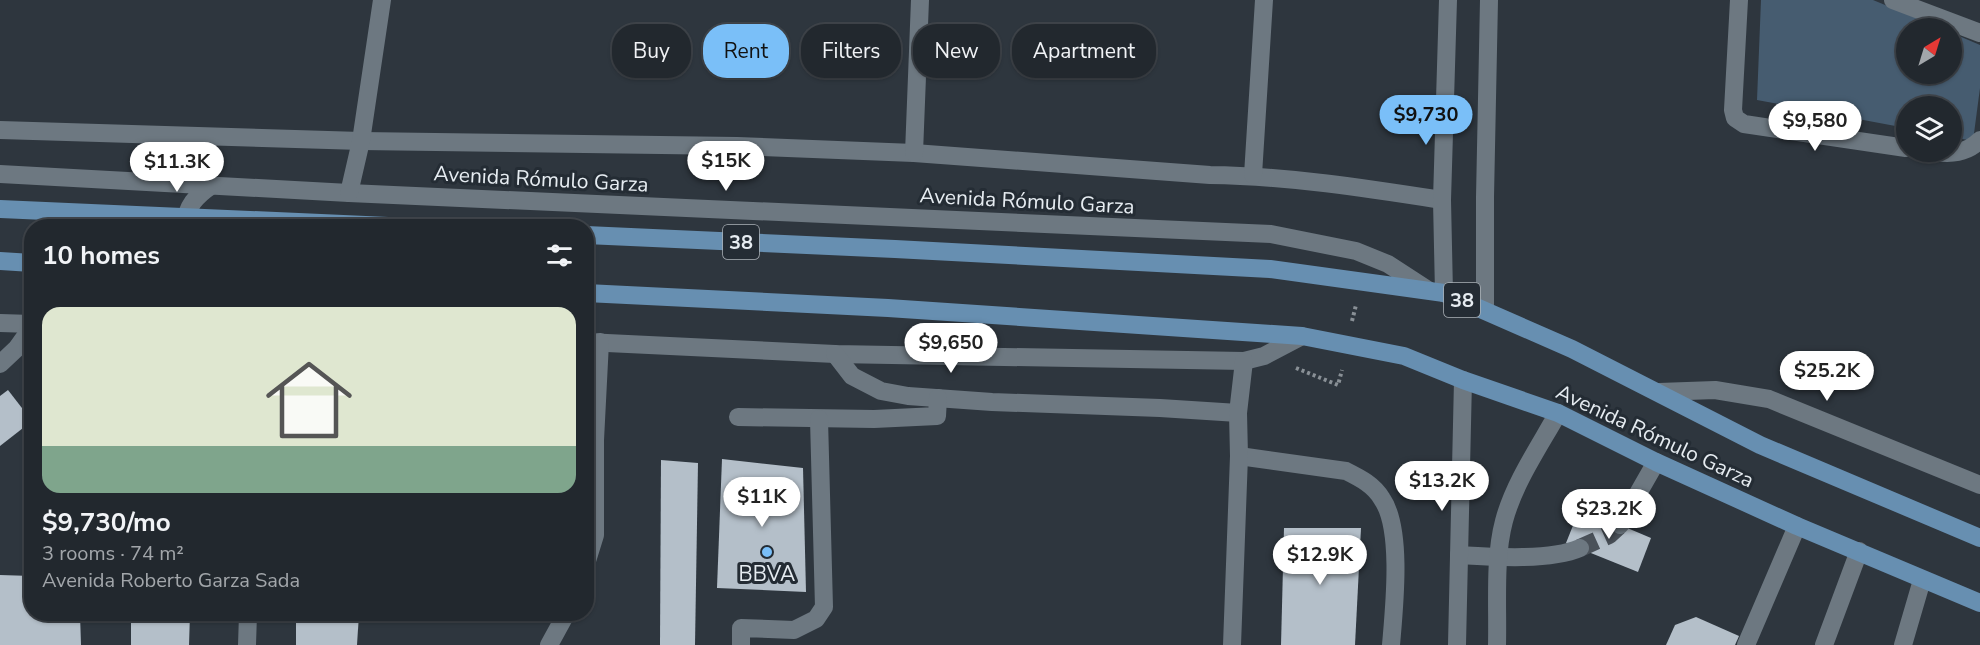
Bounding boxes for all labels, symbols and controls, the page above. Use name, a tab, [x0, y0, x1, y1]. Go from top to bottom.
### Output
north arrow	[1896, 18, 1962, 84]
map controls	[1896, 18, 1962, 162]
chip: Buy	[612, 24, 691, 78]
chip: Rent	[703, 24, 789, 78]
chip: Filters	[801, 24, 901, 78]
chip: New	[913, 24, 1000, 78]
chip: Apartment	[1012, 24, 1156, 78]
pin: $9,730	[1377, 95, 1475, 146]
button: layers	[1896, 96, 1962, 162]
text: $9,730	[1394, 101, 1458, 128]
pin: $9,580	[1766, 101, 1864, 152]
text: $9,580	[1783, 107, 1847, 134]
pin: $15K	[690, 141, 762, 192]
pin: $11.3K	[128, 142, 226, 193]
text: $15K	[701, 147, 751, 174]
text: $11.3K	[144, 148, 210, 175]
street label: Avenida Rómulo Garza	[433, 159, 649, 199]
street label: Avenida Rómulo Garza	[919, 181, 1135, 221]
road number: 38	[723, 225, 759, 259]
text: 10 homes	[42, 238, 160, 273]
icon: filters	[543, 239, 576, 272]
road number: 38	[1444, 283, 1480, 317]
pin: $9,650	[902, 323, 1000, 374]
text: $9,650	[919, 329, 983, 356]
icon: home	[255, 346, 363, 454]
pin: $25.2K	[1778, 351, 1876, 402]
text: $25.2K	[1794, 357, 1860, 384]
street label: Avenida Rómulo Garza	[1552, 378, 1758, 494]
pin: $13.2K	[1393, 461, 1491, 512]
text: $13.2K	[1409, 467, 1475, 494]
pin: $11K	[726, 477, 798, 528]
text: $11K	[737, 483, 787, 510]
pin: $23.2K	[1560, 489, 1658, 540]
text: $23.2K	[1576, 495, 1642, 522]
text: $9,730/mo	[42, 505, 171, 540]
pin: $12.9K	[1271, 535, 1369, 586]
text: 3 rooms · 74 m²	[42, 540, 184, 567]
text: $12.9K	[1287, 541, 1353, 568]
marker: BBVA	[760, 545, 774, 559]
place label: BBVA	[739, 560, 795, 588]
text: Avenida Roberto Garza Sada	[42, 567, 300, 594]

